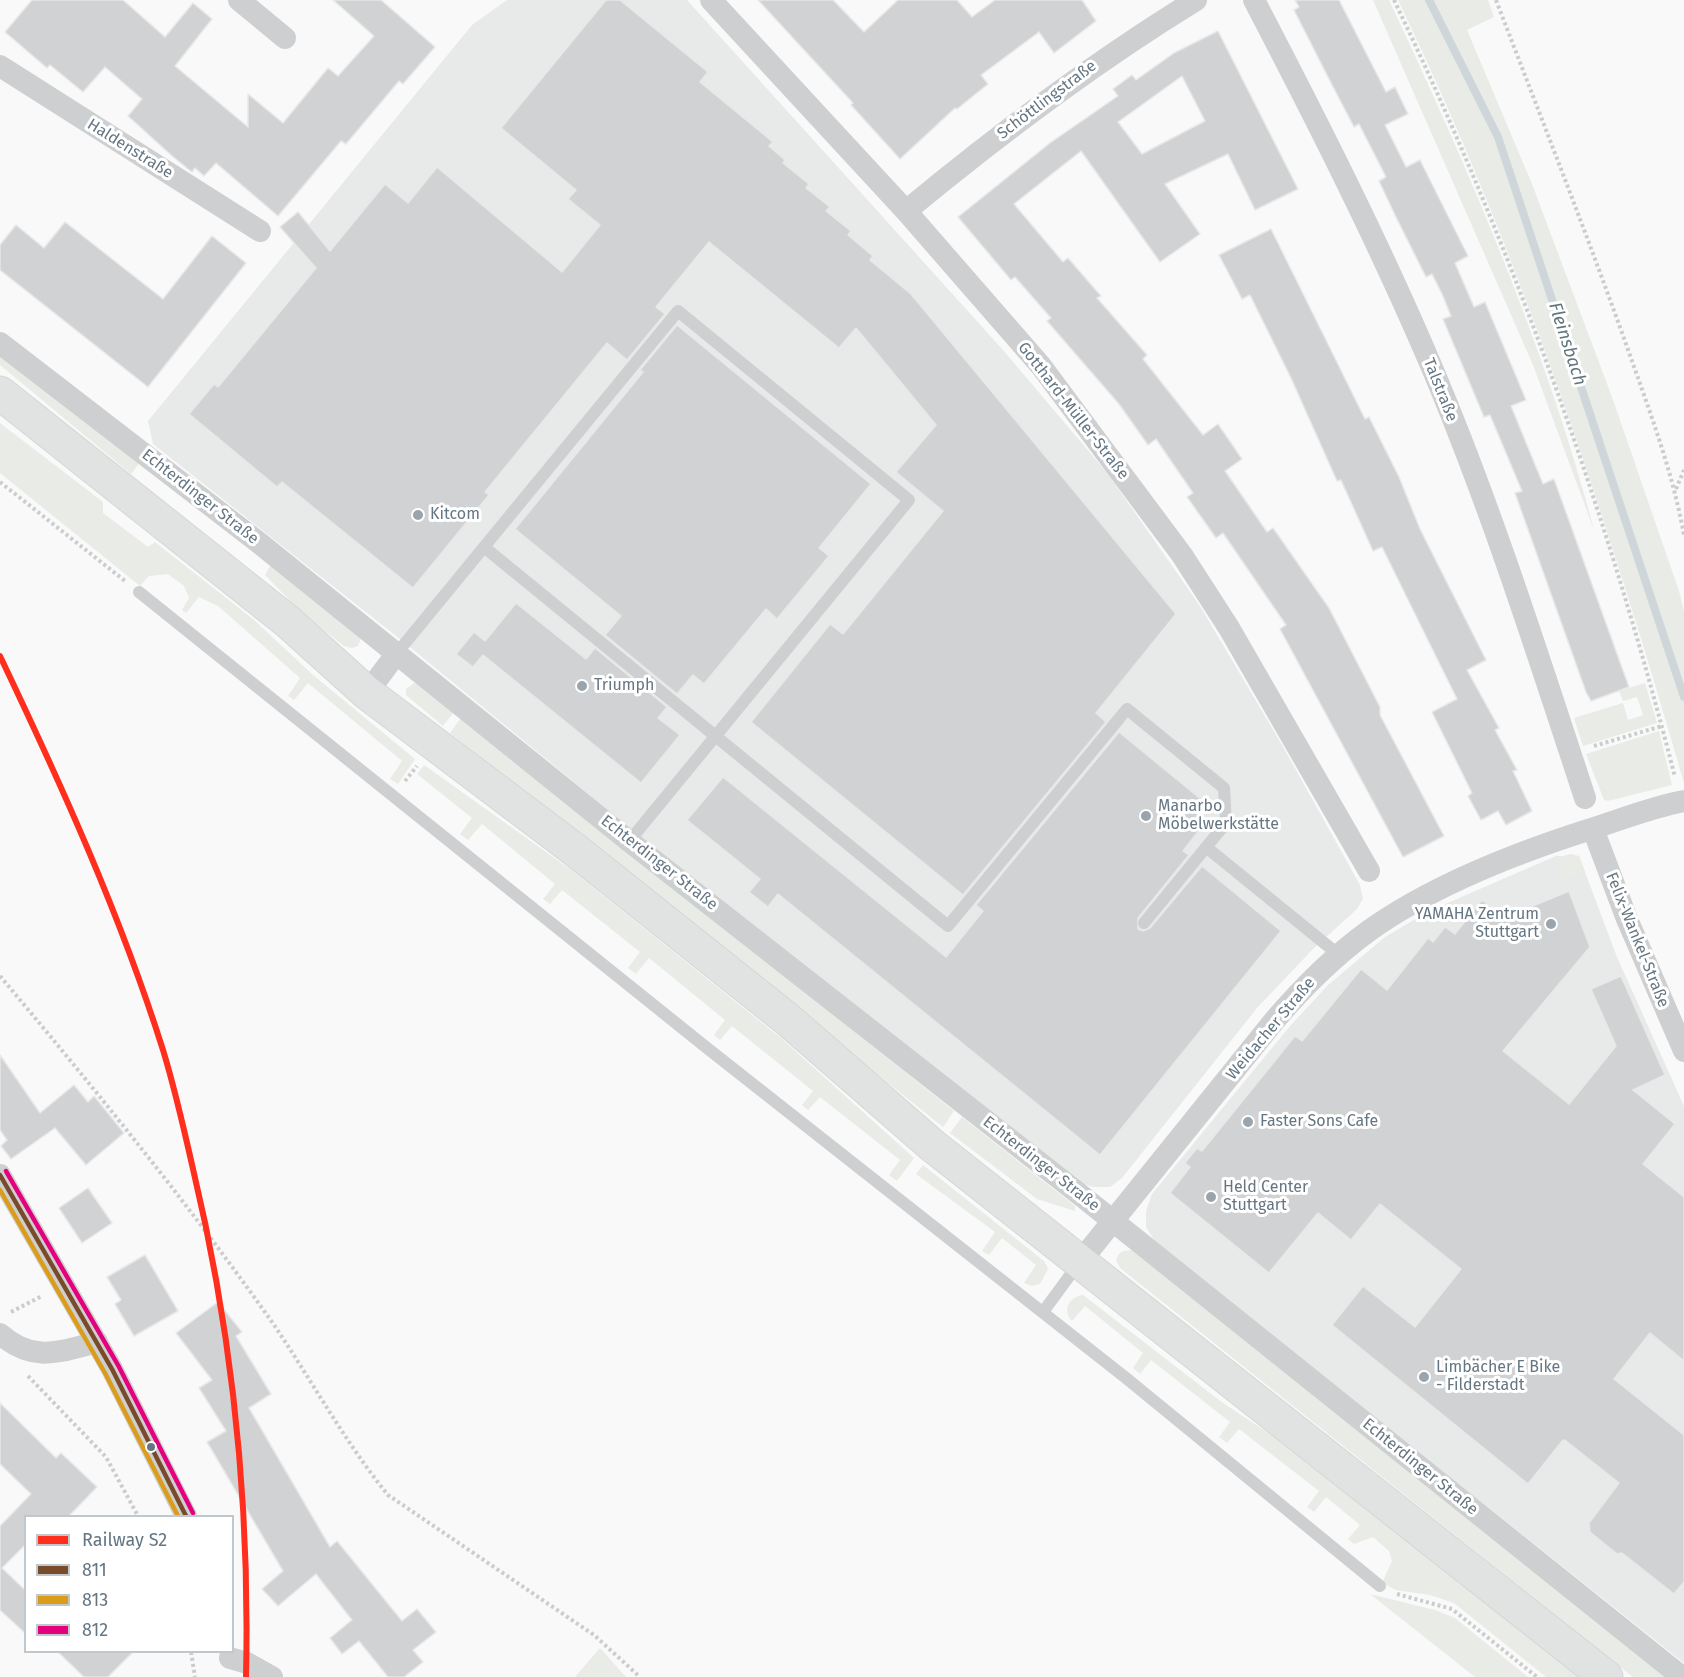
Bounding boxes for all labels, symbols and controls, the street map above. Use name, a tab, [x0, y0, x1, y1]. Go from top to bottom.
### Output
street label: Schöttlingstraße	[994, 57, 1100, 143]
street label: Haldenstraße	[84, 115, 176, 183]
water label: Fleinsbach	[1543, 300, 1591, 388]
street label: Gotthard-Müller-Straße	[1013, 338, 1133, 484]
street label: Talstraße	[1419, 356, 1461, 424]
street label: Echterdinger Straße	[138, 445, 262, 549]
place label: Kitcom	[430, 505, 480, 525]
marker: Kitcom	[411, 508, 425, 522]
place label: Triumph	[594, 676, 654, 696]
marker: Triumph	[575, 679, 589, 693]
place label: Manarbo Möbelwerkstätte	[1158, 797, 1279, 835]
marker: Manarbo Möbelwerkstätte	[1139, 809, 1153, 823]
street label: Echterdinger Straße	[597, 811, 721, 915]
street label: Felix-Wankel-Straße	[1601, 870, 1673, 1010]
place label: YAMAHA Zentrum Stuttgart	[1415, 905, 1539, 943]
marker: YAMAHA Zentrum Stuttgart	[1544, 917, 1558, 931]
street label: Weidacher Straße	[1223, 974, 1319, 1084]
street label: Echterdinger Straße	[979, 1112, 1103, 1216]
place label: Faster Sons Cafe	[1260, 1112, 1378, 1132]
marker: Faster Sons Cafe	[1241, 1115, 1255, 1129]
place label: Held Center Stuttgart	[1223, 1178, 1308, 1216]
marker: Held Center Stuttgart	[1204, 1190, 1218, 1204]
place label: Limbächer E Bike - Filderstadt	[1436, 1358, 1560, 1396]
marker: Limbächer E Bike - Filderstadt	[1417, 1370, 1431, 1384]
street label: Echterdinger Straße	[1358, 1415, 1482, 1519]
unlabelled marker	[145, 1441, 157, 1453]
legend	[24, 1515, 234, 1653]
text: Railway S2	[82, 1529, 167, 1551]
text: 811	[82, 1559, 107, 1581]
text: 813	[82, 1589, 108, 1611]
text: 812	[82, 1619, 108, 1641]

